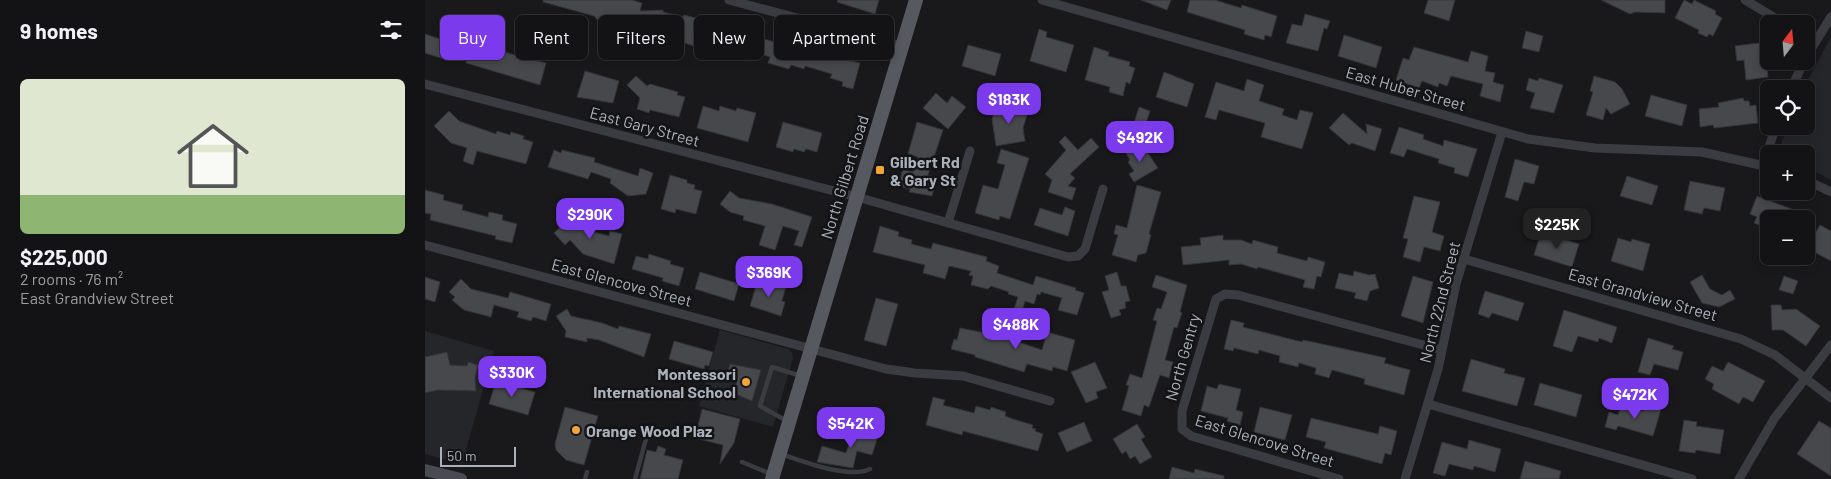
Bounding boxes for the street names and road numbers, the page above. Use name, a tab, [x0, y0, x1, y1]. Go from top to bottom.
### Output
street label: East Huber Street	[1344, 62, 1468, 114]
street label: East Gary Street	[588, 102, 702, 150]
street label: North Gilbert Road	[816, 113, 872, 241]
street label: North 22nd Street	[1415, 239, 1463, 365]
street label: East Glencove Street	[550, 254, 694, 310]
street label: East Grandview Street	[1566, 264, 1720, 324]
street label: North Gentry	[1161, 311, 1204, 403]
street label: East Glencove Street	[1193, 410, 1337, 470]

